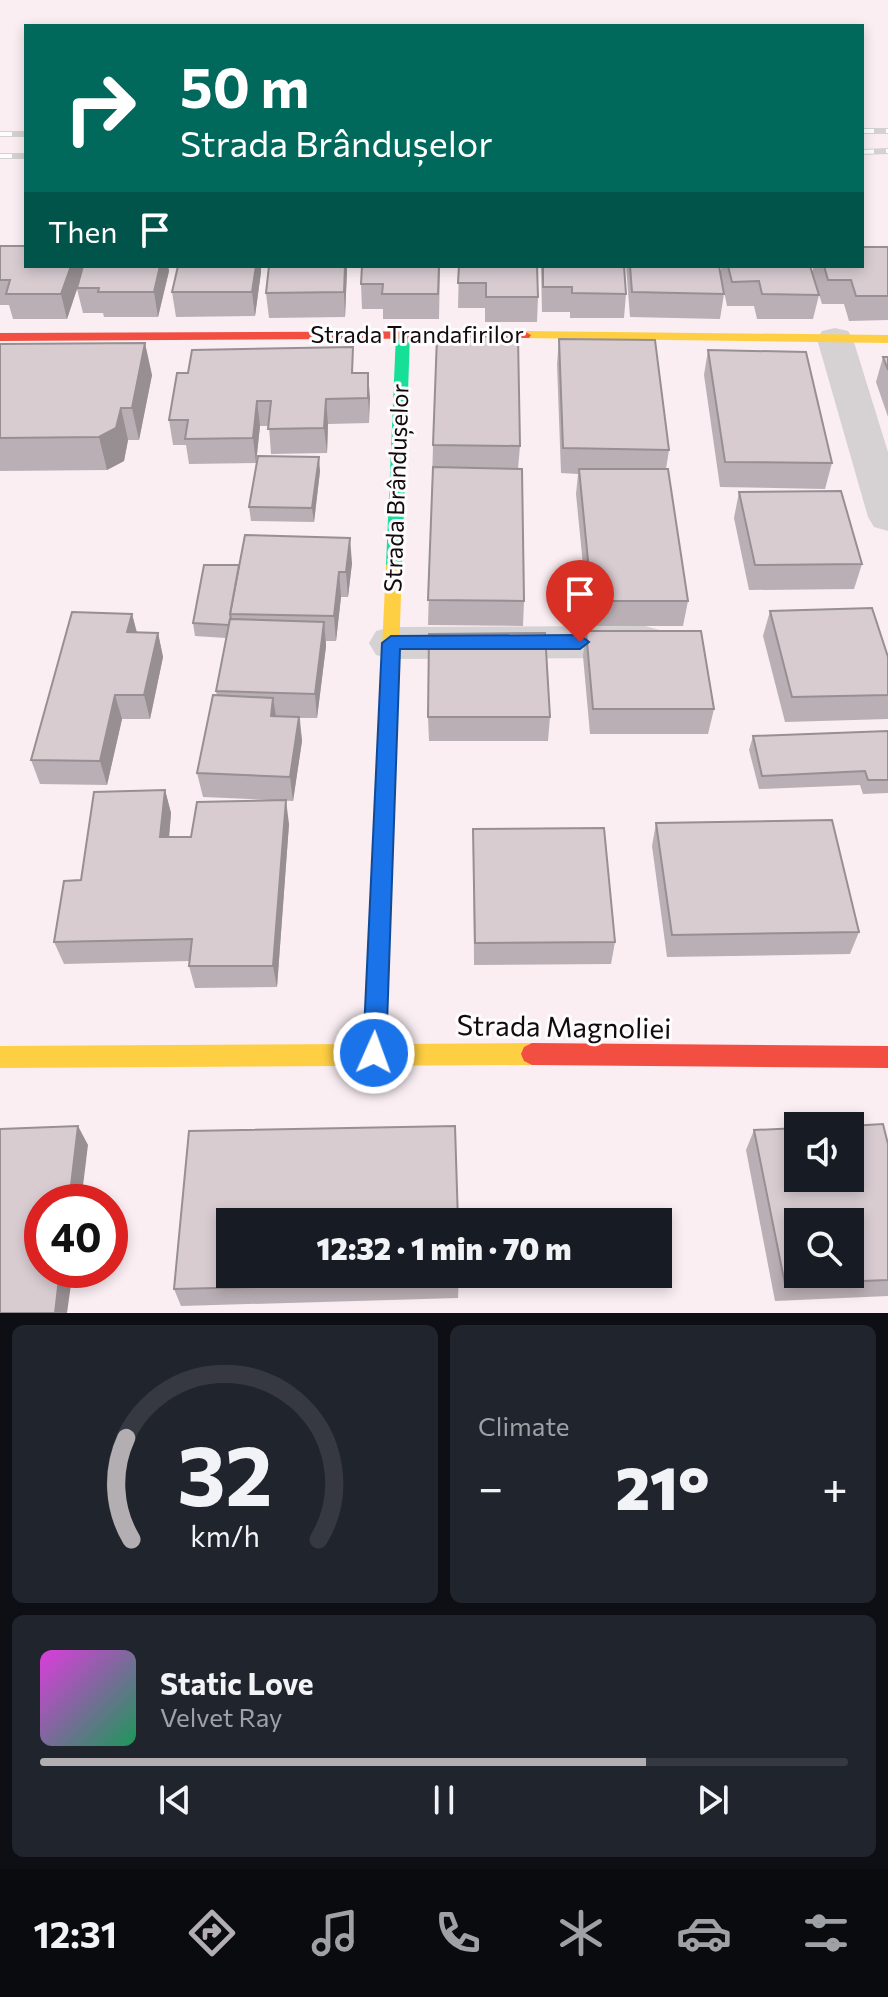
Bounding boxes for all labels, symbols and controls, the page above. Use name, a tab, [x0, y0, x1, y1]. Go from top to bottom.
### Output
text: 50 m	[180, 51, 309, 120]
icon: right	[48, 56, 152, 160]
text: Strada Brândușelor	[180, 120, 493, 164]
icon: arrive	[133, 208, 177, 252]
text: Then	[48, 212, 117, 249]
street label: Strada Trandafirilor	[310, 319, 524, 348]
street label: Strada Brândușelor	[377, 383, 416, 593]
pin	[546, 560, 614, 642]
icon: arrive	[558, 572, 602, 616]
street label: Strada Magnoliei	[456, 1007, 672, 1045]
position arrow	[332, 1011, 416, 1095]
map controls	[784, 1112, 864, 1288]
button: sound	[784, 1112, 864, 1192]
speed limit sign: 40	[24, 1184, 128, 1288]
button: search	[784, 1208, 864, 1288]
text: 12:32 · 1 min · 70 m	[317, 1229, 571, 1266]
text: Climate	[478, 1410, 570, 1441]
text: 32	[177, 1421, 273, 1523]
text: 21°	[615, 1449, 710, 1522]
text: −	[478, 1459, 503, 1513]
text: +	[822, 1459, 848, 1513]
text: km/h	[190, 1518, 260, 1553]
text: Static Love	[160, 1664, 314, 1701]
text: Velvet Ray	[160, 1701, 283, 1732]
icon: previous	[153, 1778, 197, 1822]
icon: pause	[422, 1778, 466, 1822]
icon: next	[691, 1778, 735, 1822]
icon: directions	[184, 1905, 240, 1961]
icon: music	[307, 1905, 363, 1961]
icon: phone	[430, 1905, 486, 1961]
icon: climate	[553, 1905, 609, 1961]
icon: car	[676, 1905, 732, 1961]
icon: filters	[798, 1905, 854, 1961]
text: 12:31	[33, 1911, 117, 1955]

